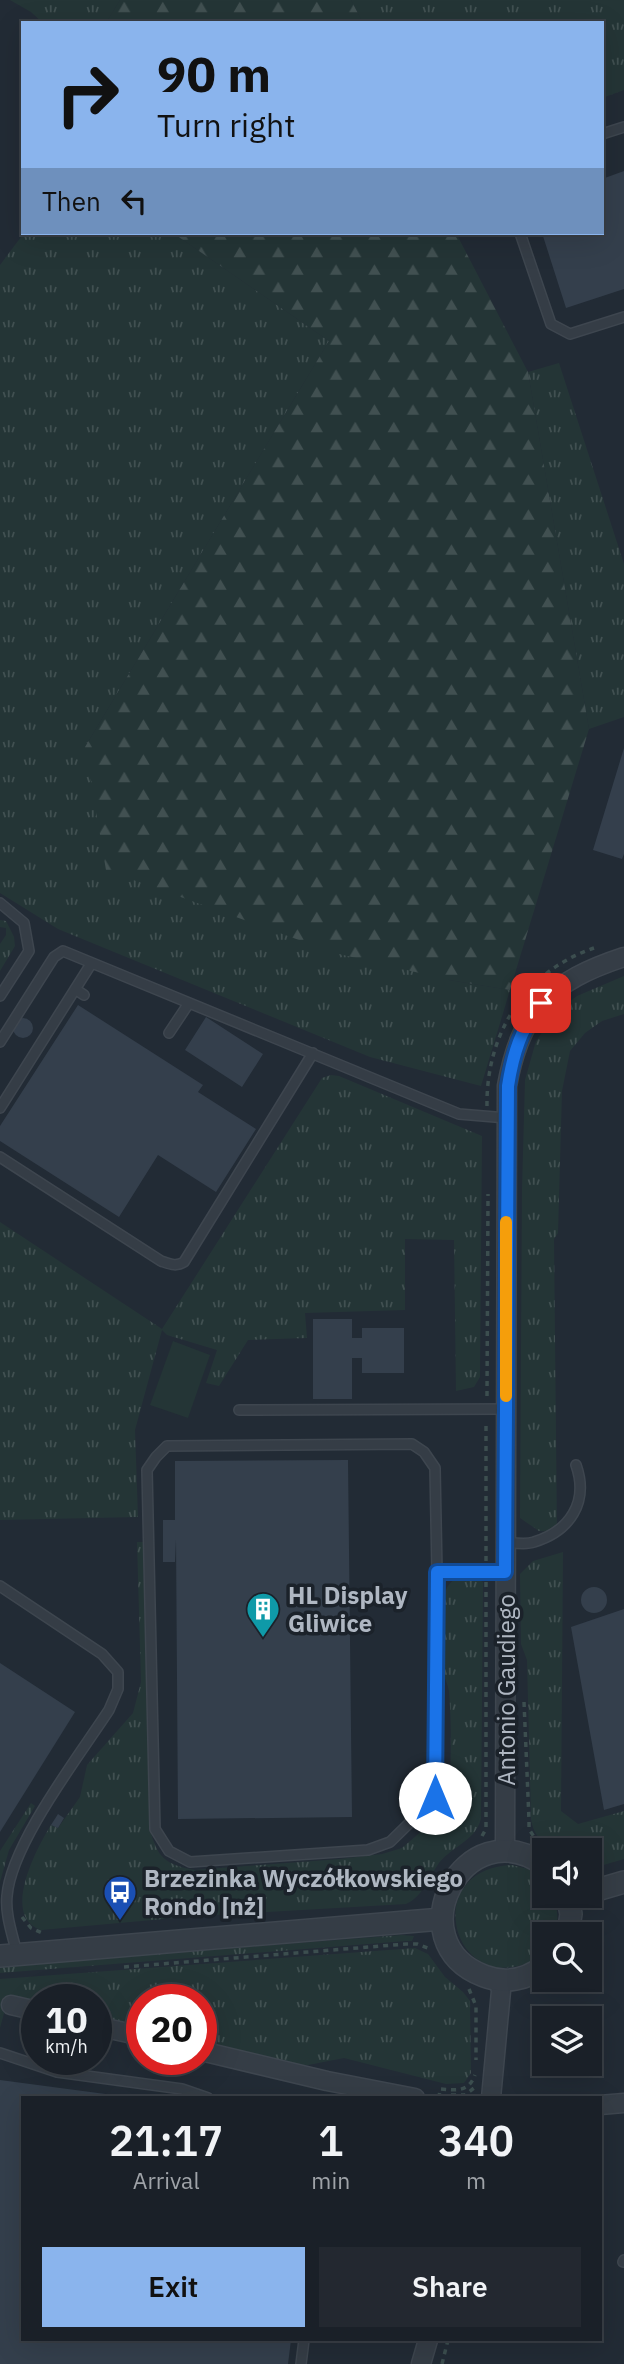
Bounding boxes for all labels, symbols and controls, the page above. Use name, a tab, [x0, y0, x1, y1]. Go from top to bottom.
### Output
text: 90 m	[157, 42, 271, 105]
icon: right	[42, 49, 133, 140]
text: Turn right	[157, 104, 295, 146]
icon: left	[115, 182, 153, 220]
text: Then	[42, 184, 101, 218]
pin	[511, 973, 571, 1033]
icon: arrive	[522, 984, 560, 1022]
place label: HL Display Gliwice	[288, 1579, 408, 1639]
building icon: HL Display Gliwice	[244, 1590, 282, 1639]
street label: Antonio Gaudiego	[490, 1594, 522, 1786]
position arrow	[398, 1761, 472, 1835]
map controls	[532, 1838, 602, 2076]
button: sound	[532, 1838, 602, 1908]
place label: Brzezinka Wyczółkowskiego Rondo [nż]	[144, 1862, 463, 1922]
bus stop icon: Brzezinka Wyczółkowskiego Rondo [nż]	[101, 1873, 139, 1922]
button: search	[532, 1922, 602, 1992]
speed limit sign: 20	[126, 1984, 217, 2075]
text: 10	[45, 1997, 88, 2043]
button: layers	[532, 2006, 602, 2076]
text: km/h	[45, 2035, 88, 2058]
text: 21:17	[109, 2113, 223, 2168]
text: 1	[318, 2113, 343, 2168]
text: 340	[438, 2113, 514, 2168]
text: Arrival	[133, 2165, 200, 2195]
text: min	[311, 2165, 350, 2195]
text: m	[466, 2165, 486, 2195]
button: Exit	[42, 2247, 305, 2327]
button: Share	[319, 2247, 581, 2327]

